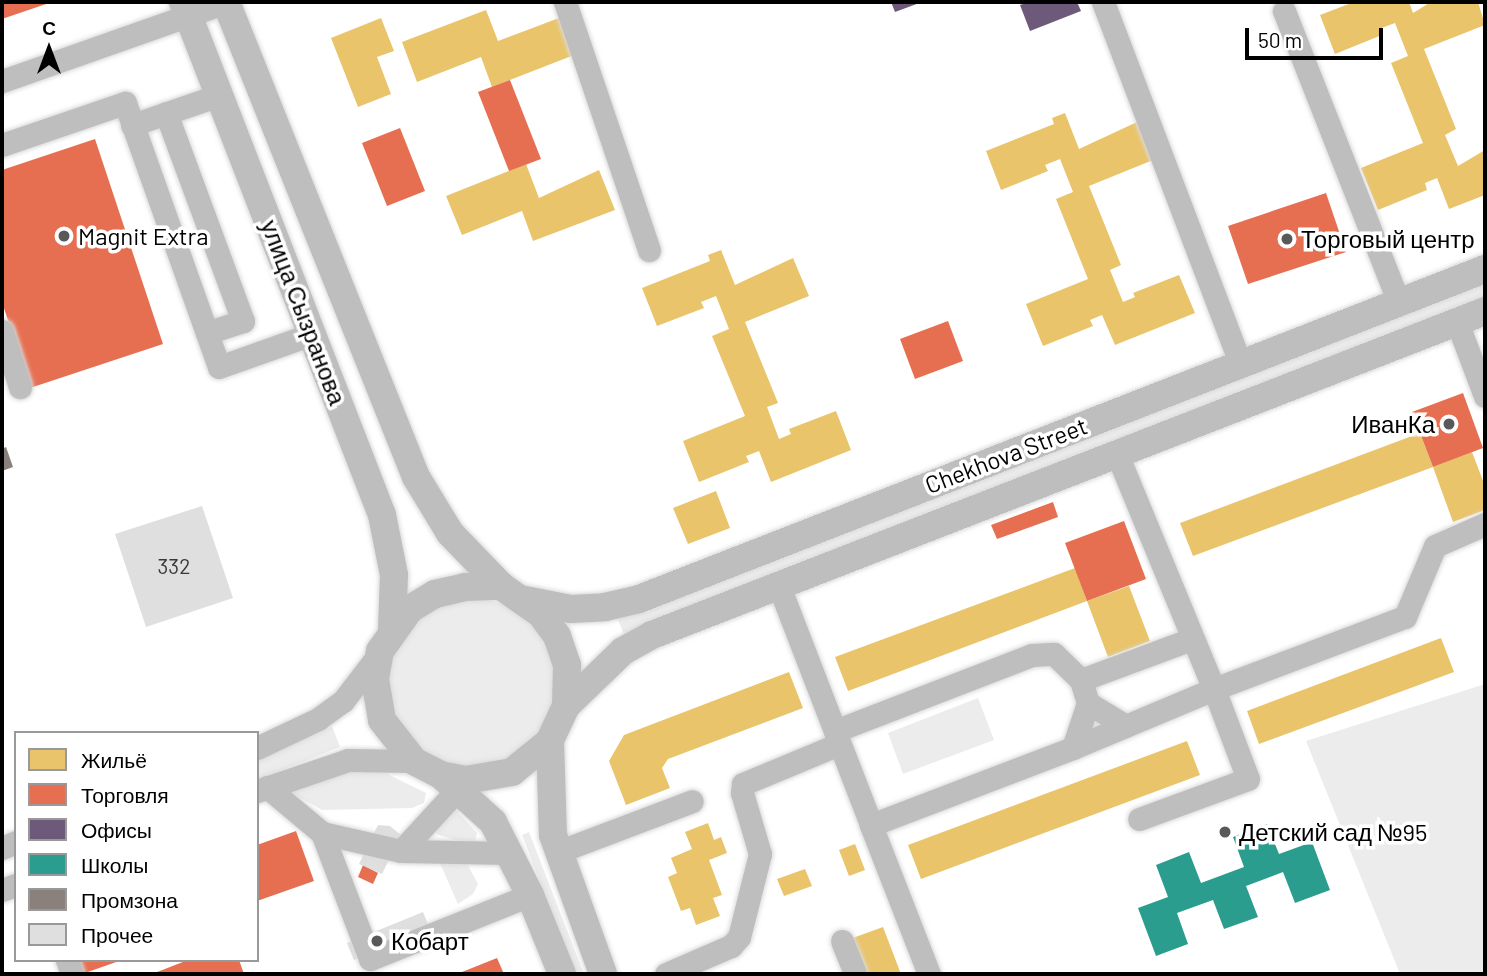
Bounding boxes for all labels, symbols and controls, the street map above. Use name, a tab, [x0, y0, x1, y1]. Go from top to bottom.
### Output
north arrow	[14, 14, 84, 84]
scale bar	[1249, 14, 1387, 58]
text: С	[42, 16, 56, 39]
text: 50 m	[1258, 27, 1302, 52]
street label: улица Сызранова	[256, 216, 352, 408]
place label: Magnit Extra	[78, 222, 209, 250]
place label: Торговый центр	[1301, 225, 1475, 253]
marker: Magnit Extra	[56, 228, 72, 244]
marker: Торговый центр	[1279, 231, 1295, 247]
place label: ИванКа	[1351, 410, 1435, 438]
street label: Chekhova Street	[921, 411, 1091, 499]
marker: ИванКа	[1441, 416, 1457, 432]
house number: 332	[158, 553, 190, 579]
legend	[14, 731, 259, 962]
text: Жильё	[81, 747, 147, 772]
text: Торговля	[81, 782, 169, 807]
text: Офисы	[81, 817, 152, 842]
place label: Детский сад №95	[1239, 818, 1427, 846]
marker: Детский сад №95	[1217, 824, 1233, 840]
text: Школы	[81, 852, 148, 877]
text: Промзона	[81, 887, 178, 912]
text: Прочее	[81, 922, 153, 947]
place label: Кобарт	[391, 927, 469, 955]
marker: Кобарт	[369, 933, 385, 949]

